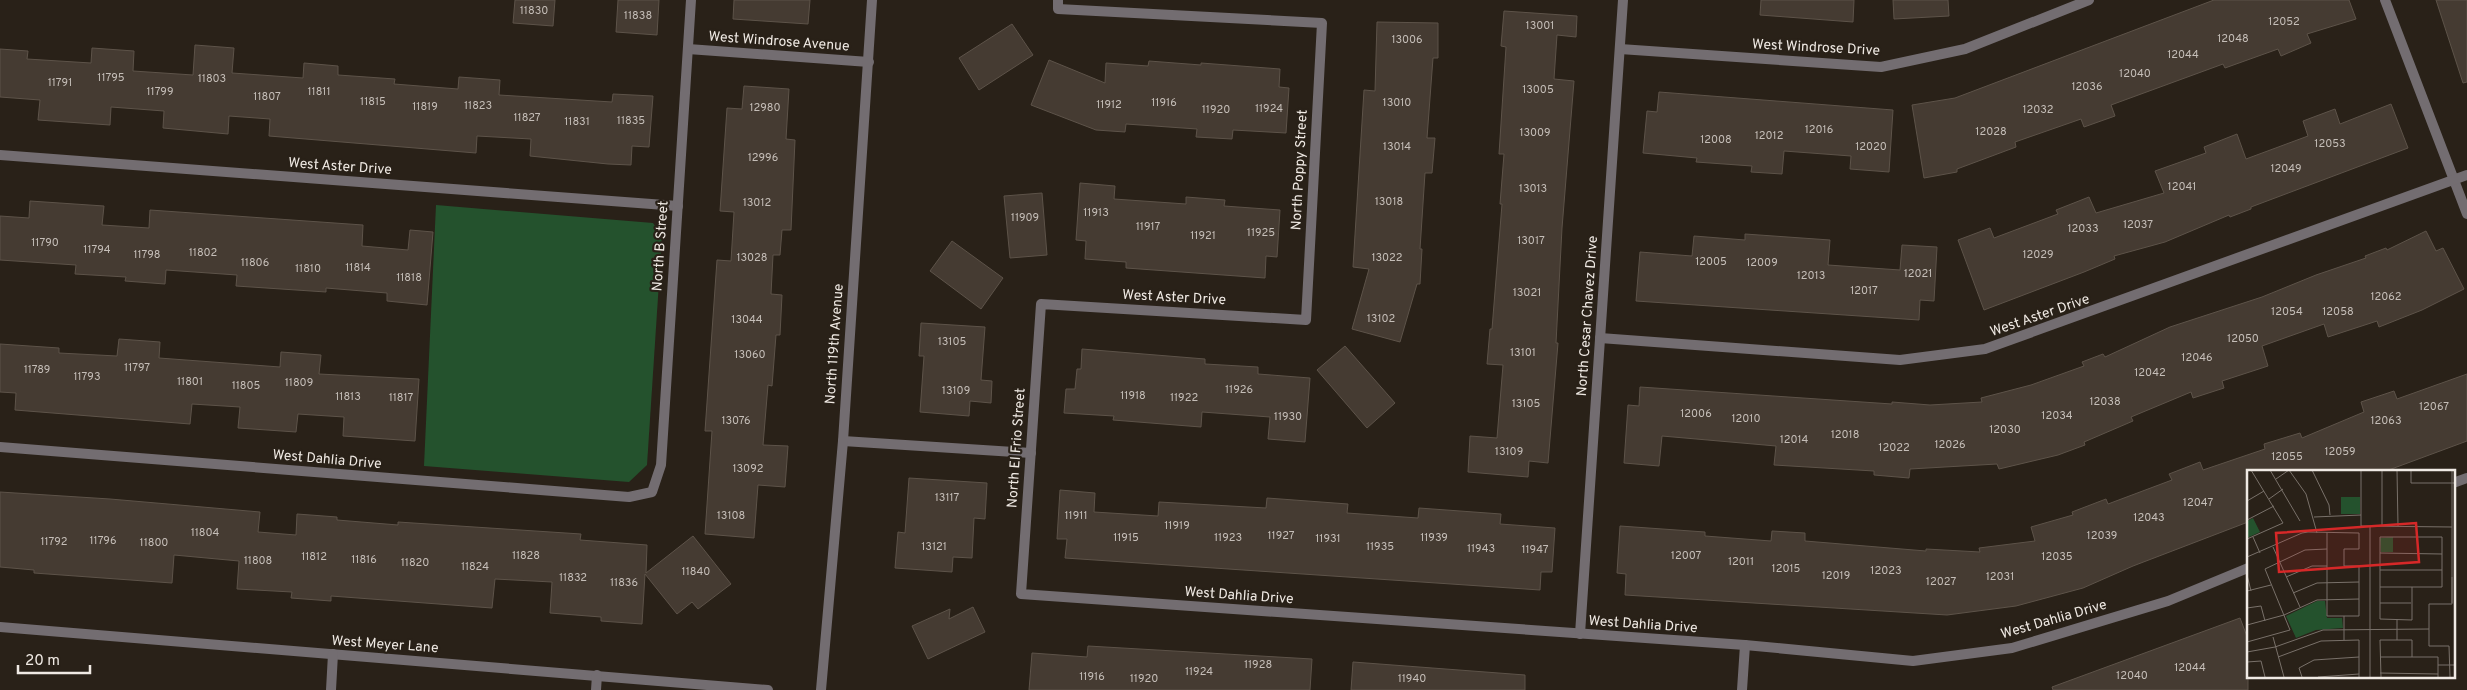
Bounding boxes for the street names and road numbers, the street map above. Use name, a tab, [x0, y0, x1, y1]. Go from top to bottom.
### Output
street label: West Windrose Avenue	[708, 29, 850, 55]
street label: West Windrose Drive	[1752, 36, 1880, 60]
street label: North Poppy Street	[1288, 109, 1312, 231]
street label: West Aster Drive	[288, 155, 392, 179]
street label: North B Street	[649, 200, 673, 292]
street label: North Cesar Chavez Drive	[1574, 235, 1602, 397]
street label: North 119th Avenue	[822, 283, 848, 405]
street label: West Aster Drive	[1122, 287, 1226, 309]
street label: West Aster Drive	[1988, 291, 2092, 341]
street label: North El Frio Street	[1004, 387, 1030, 509]
street label: West Dahlia Drive	[272, 447, 382, 473]
street label: West Dahlia Drive	[1184, 584, 1294, 608]
street label: West Dahlia Drive	[1999, 597, 2109, 643]
street label: West Dahlia Drive	[1588, 613, 1698, 637]
street label: West Meyer Lane	[331, 633, 439, 657]

